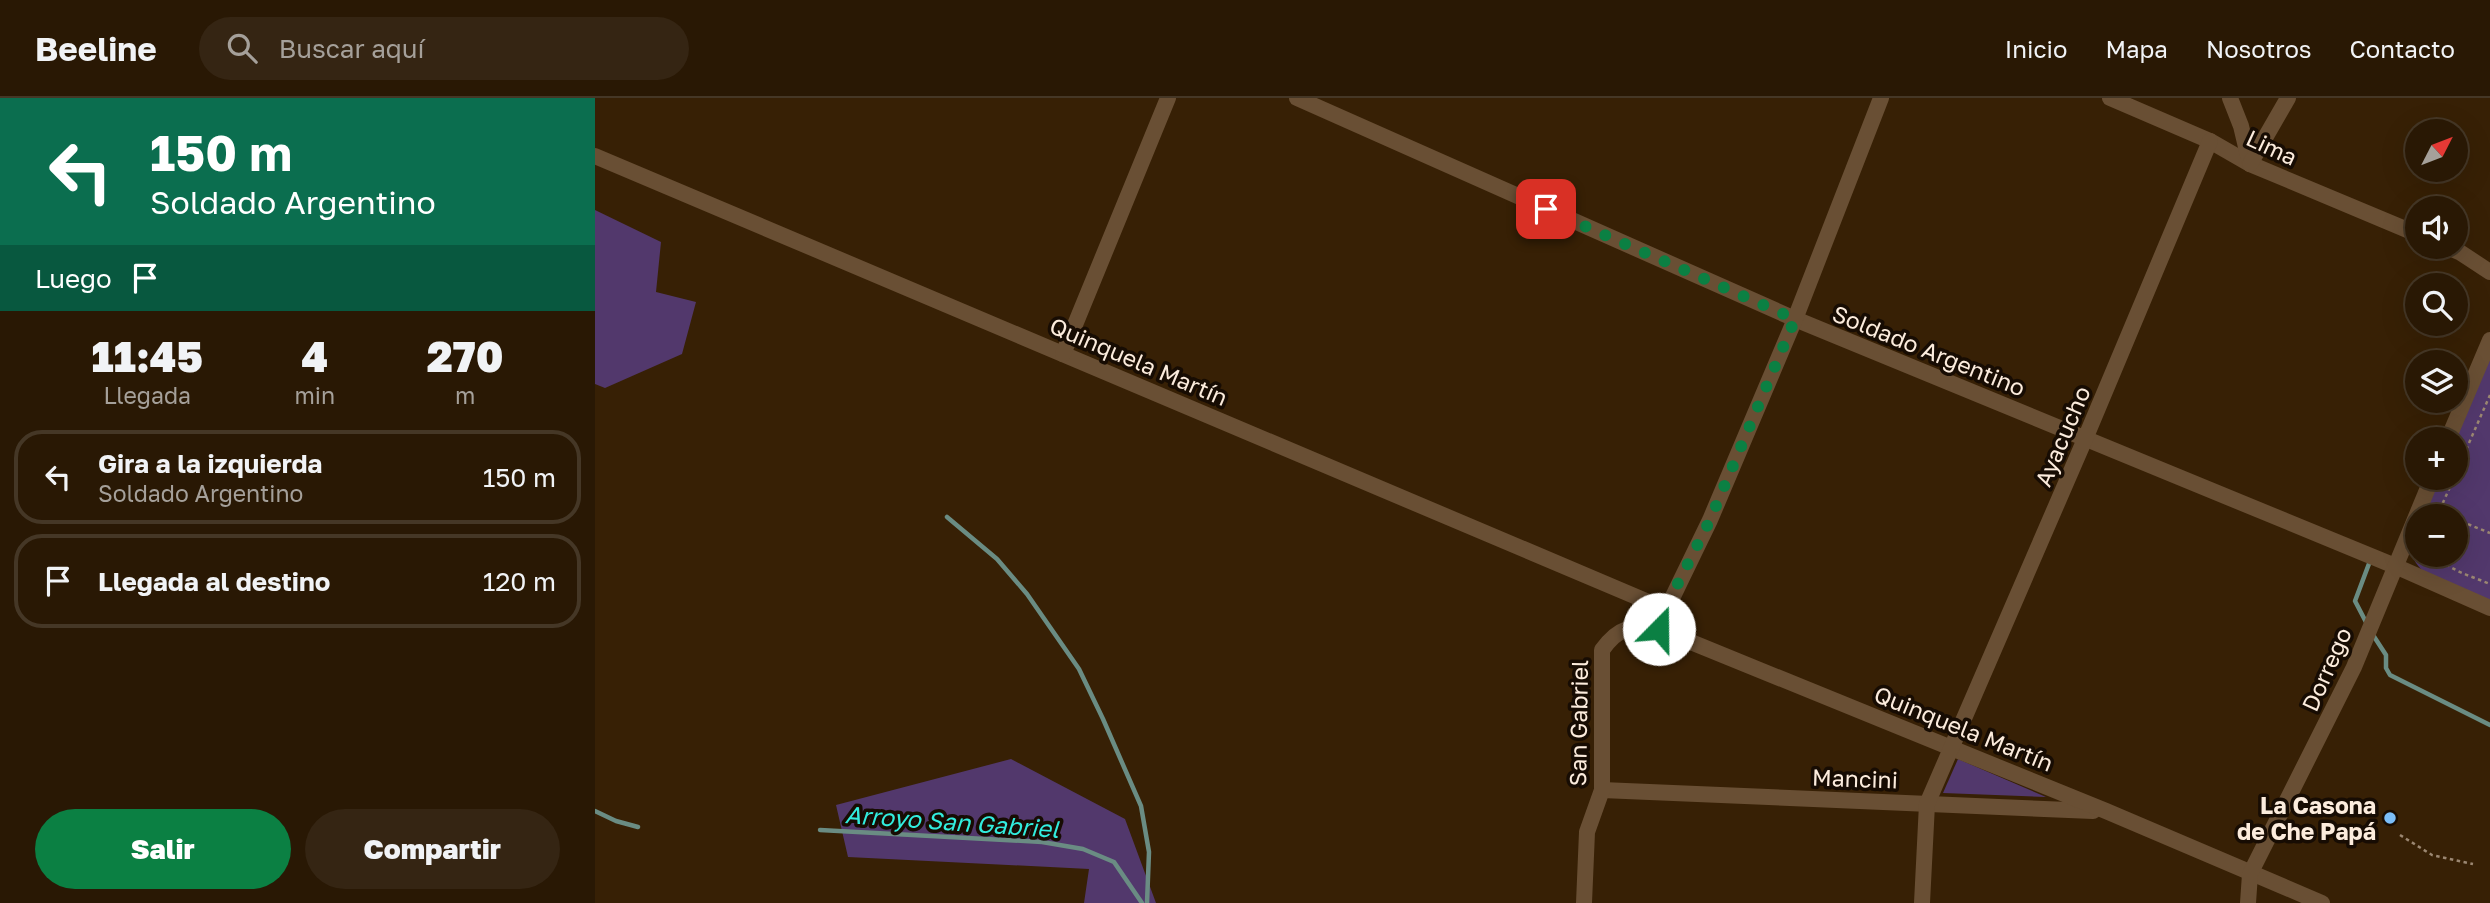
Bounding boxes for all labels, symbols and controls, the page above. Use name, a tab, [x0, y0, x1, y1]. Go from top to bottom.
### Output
search box	[199, 17, 689, 80]
text: Beeline	[35, 29, 157, 68]
icon: search	[223, 29, 261, 67]
text: Buscar aquí	[279, 33, 425, 64]
text: Inicio	[2005, 34, 2067, 63]
text: Mapa	[2105, 34, 2168, 63]
text: Nosotros	[2206, 34, 2312, 63]
text: Contacto	[2350, 34, 2455, 63]
north arrow	[2405, 119, 2467, 182]
map controls	[2405, 119, 2468, 567]
text: 150 m	[150, 123, 292, 182]
street label: Lima	[2242, 123, 2302, 171]
icon: left	[35, 126, 126, 217]
pin	[1516, 179, 1576, 239]
text: Soldado Argentino	[150, 183, 436, 221]
icon: arrive	[1527, 190, 1565, 228]
button: sound	[2405, 196, 2468, 259]
icon: arrive	[126, 259, 164, 297]
text: Luego	[35, 263, 112, 294]
button: search	[2405, 273, 2468, 336]
street label: Soldado Argentino	[1829, 299, 2029, 401]
street label: Quinquela Martín	[1046, 311, 1232, 411]
text: 11:45	[92, 331, 203, 381]
text: 4	[301, 331, 328, 381]
text: 270	[427, 331, 503, 381]
button: layers	[2405, 350, 2468, 413]
text: Llegada	[103, 381, 191, 409]
text: min	[294, 381, 335, 409]
text: m	[455, 381, 475, 409]
street label: Ayacucho	[2028, 382, 2096, 490]
button: +	[2405, 427, 2468, 490]
text: Gira a la izquierda	[98, 448, 322, 479]
icon: left	[39, 458, 77, 496]
text: 150 m	[483, 462, 556, 493]
text: Soldado Argentino	[98, 479, 303, 507]
button: −	[2405, 504, 2468, 567]
icon: arrive	[39, 562, 77, 600]
text: Llegada al destino	[98, 566, 330, 597]
text: 120 m	[483, 566, 556, 597]
position arrow	[1622, 592, 1696, 666]
street label: Dorrego	[2295, 623, 2357, 715]
street label: San Gabriel	[1563, 659, 1593, 787]
street label: Quinquela Martín	[1870, 679, 2058, 777]
street label: Mancini	[1812, 763, 1898, 793]
place label: La Casona de Che Papá	[2237, 791, 2376, 845]
water label: Arroyo San Gabriel	[844, 799, 1061, 844]
button: Salir	[35, 809, 291, 889]
button: Compartir	[305, 809, 560, 889]
marker: La Casona de Che Papá	[2382, 810, 2398, 826]

